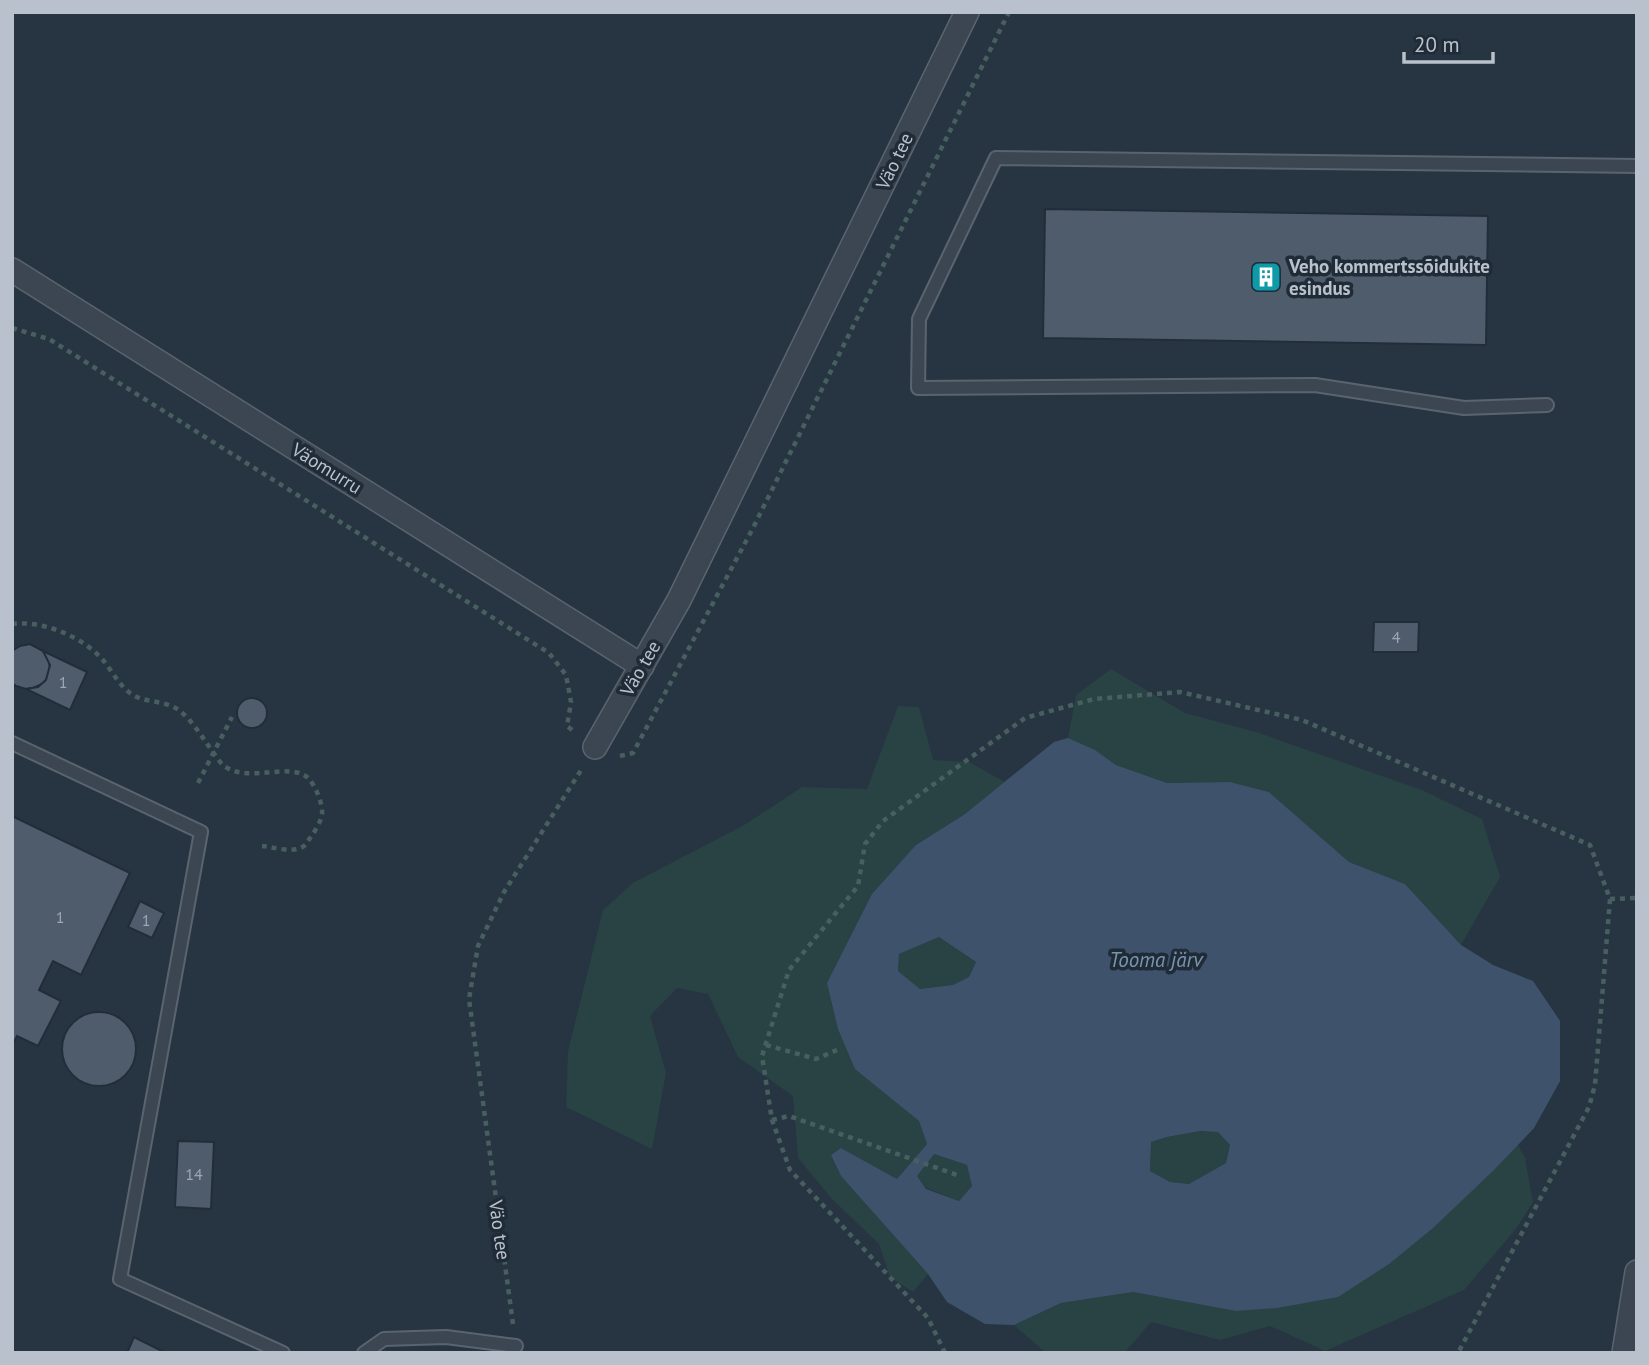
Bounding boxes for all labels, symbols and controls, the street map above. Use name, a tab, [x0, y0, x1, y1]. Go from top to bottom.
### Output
scale bar	[1404, 21, 1493, 65]
text: 20 m	[1414, 31, 1460, 58]
street label: Väo tee	[870, 129, 918, 194]
place label: Veho kommertssõidukite esindus	[1288, 254, 1490, 300]
building icon: Veho kommertssõidukite esindus	[1249, 260, 1283, 294]
street label: Väomurru	[287, 437, 367, 499]
house number: 4	[1392, 627, 1401, 647]
street label: Väo tee	[614, 636, 665, 701]
house number: 1	[59, 672, 67, 692]
house number: 1	[56, 907, 64, 927]
house number: 1	[142, 910, 150, 930]
water label: Tooma järv	[1109, 946, 1204, 973]
house number: 14	[185, 1164, 203, 1184]
street label: Väo tee	[484, 1198, 516, 1261]

